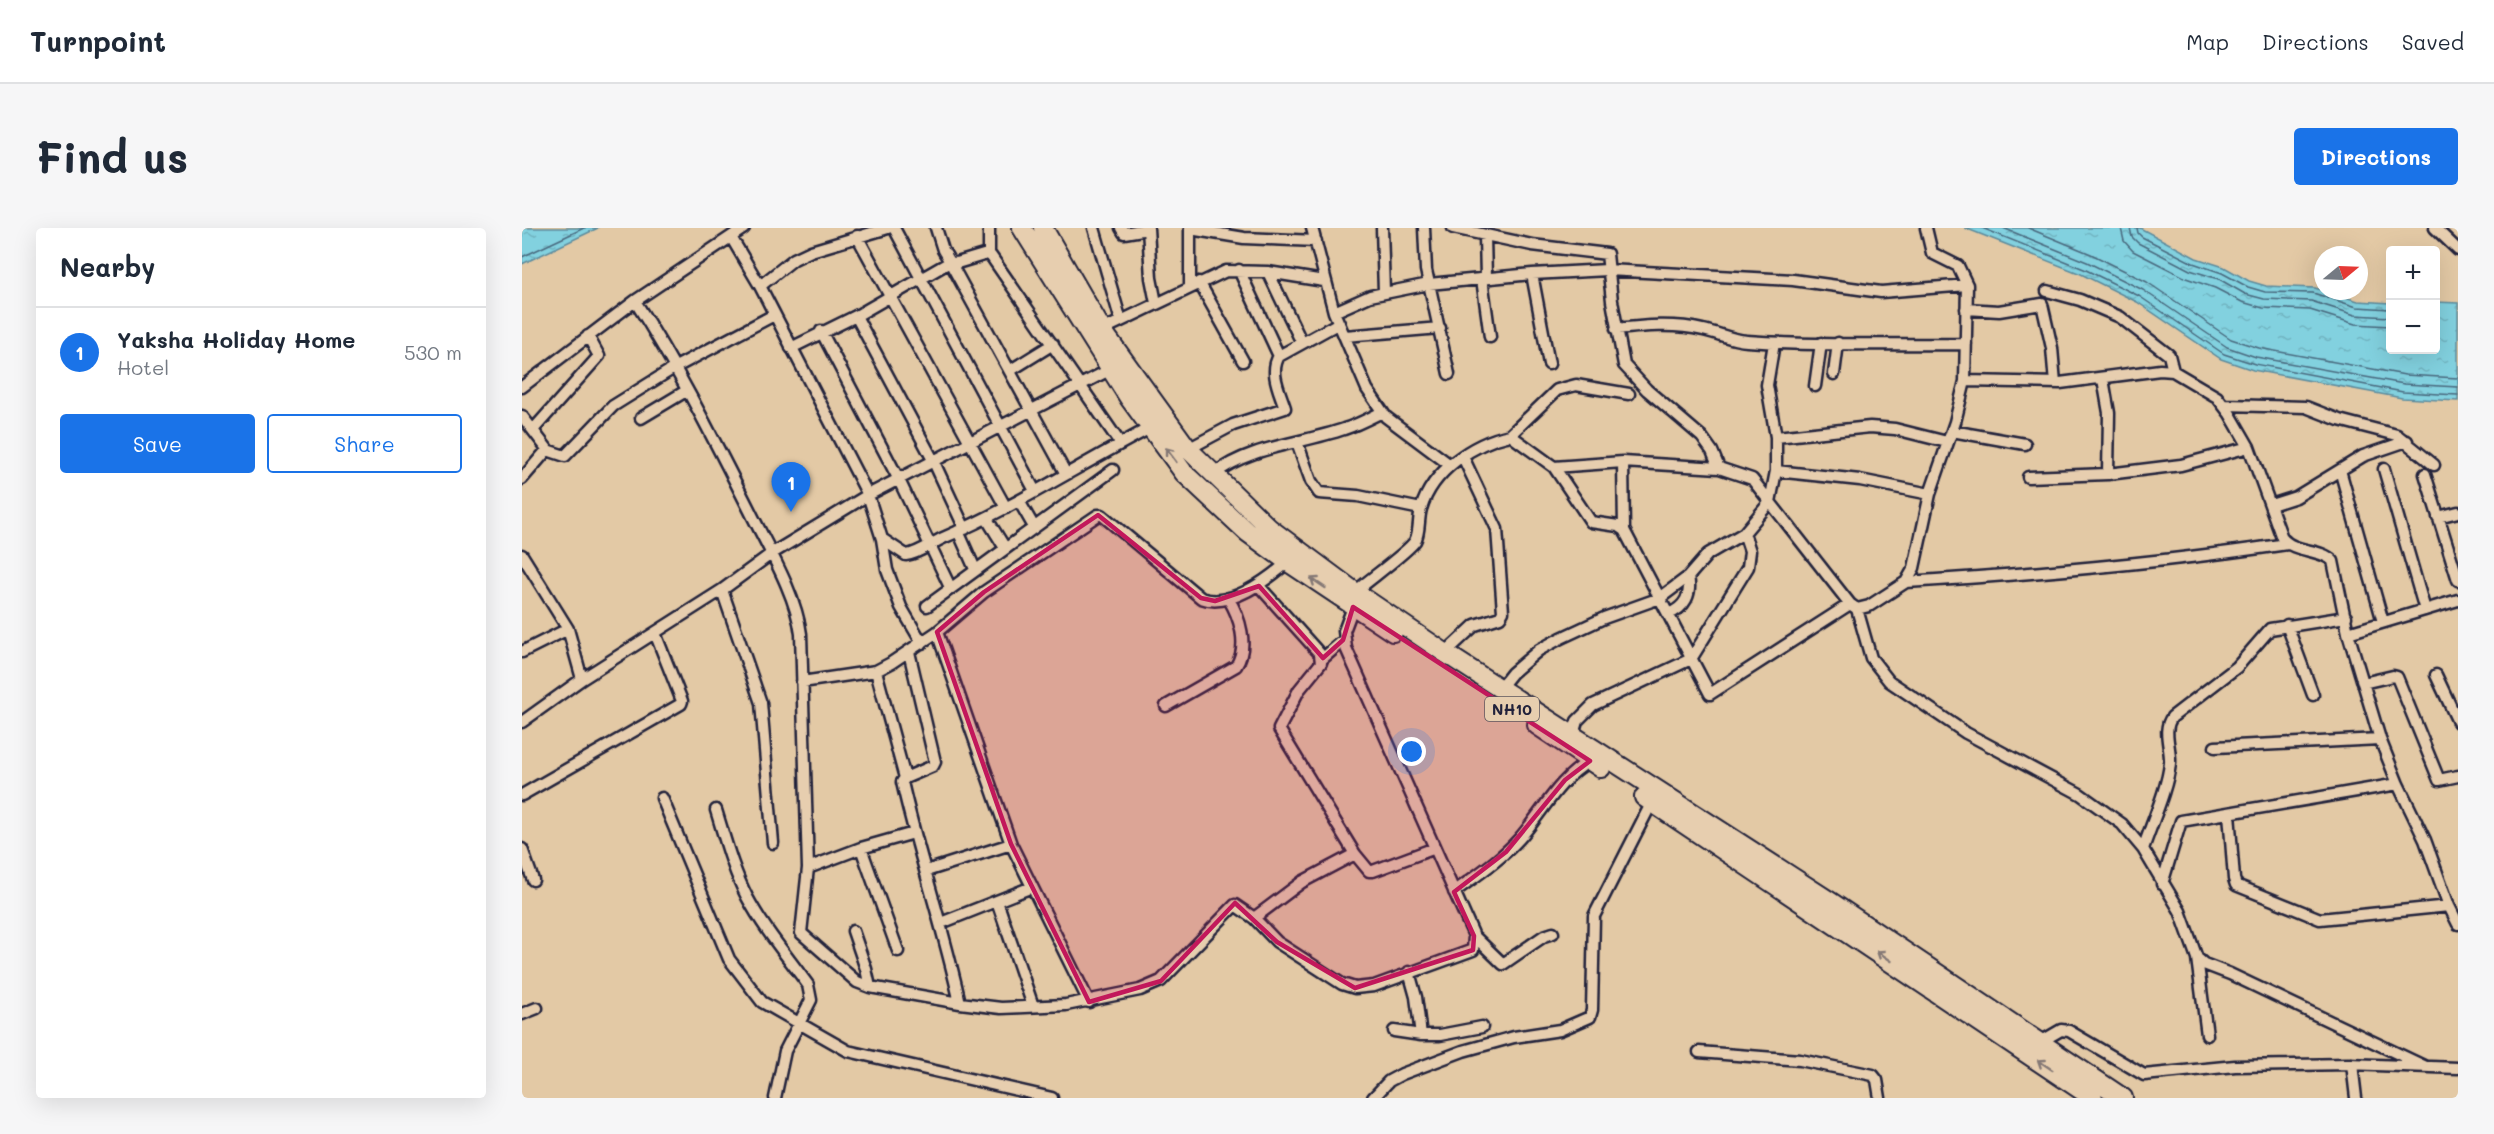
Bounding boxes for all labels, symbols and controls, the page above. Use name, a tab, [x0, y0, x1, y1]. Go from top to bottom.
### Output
text: Turnpoint	[30, 23, 166, 59]
text: Map	[2186, 28, 2229, 55]
text: Directions	[2262, 28, 2369, 55]
text: Saved	[2402, 28, 2464, 55]
button: Directions	[2294, 128, 2458, 185]
text: Find us	[36, 129, 188, 184]
north arrow	[2314, 246, 2368, 300]
map controls	[2386, 246, 2440, 354]
button: +	[2386, 246, 2440, 300]
text: Nearby	[60, 250, 155, 284]
button: −	[2386, 300, 2440, 354]
text: Yaksha Holiday Home	[117, 325, 355, 354]
text: 1	[75, 339, 84, 365]
text: 530 m	[404, 339, 462, 365]
text: Hotel	[117, 354, 169, 380]
button: Save	[60, 414, 255, 473]
button: Share	[267, 414, 462, 473]
one-way arrow	[1165, 448, 1177, 464]
pin: 1	[772, 462, 810, 512]
one-way arrow	[1309, 576, 1326, 589]
road number: NH10	[1485, 697, 1539, 721]
your location	[1397, 737, 1426, 766]
one-way arrow	[1876, 950, 1892, 962]
one-way arrow	[2037, 1059, 2054, 1071]

